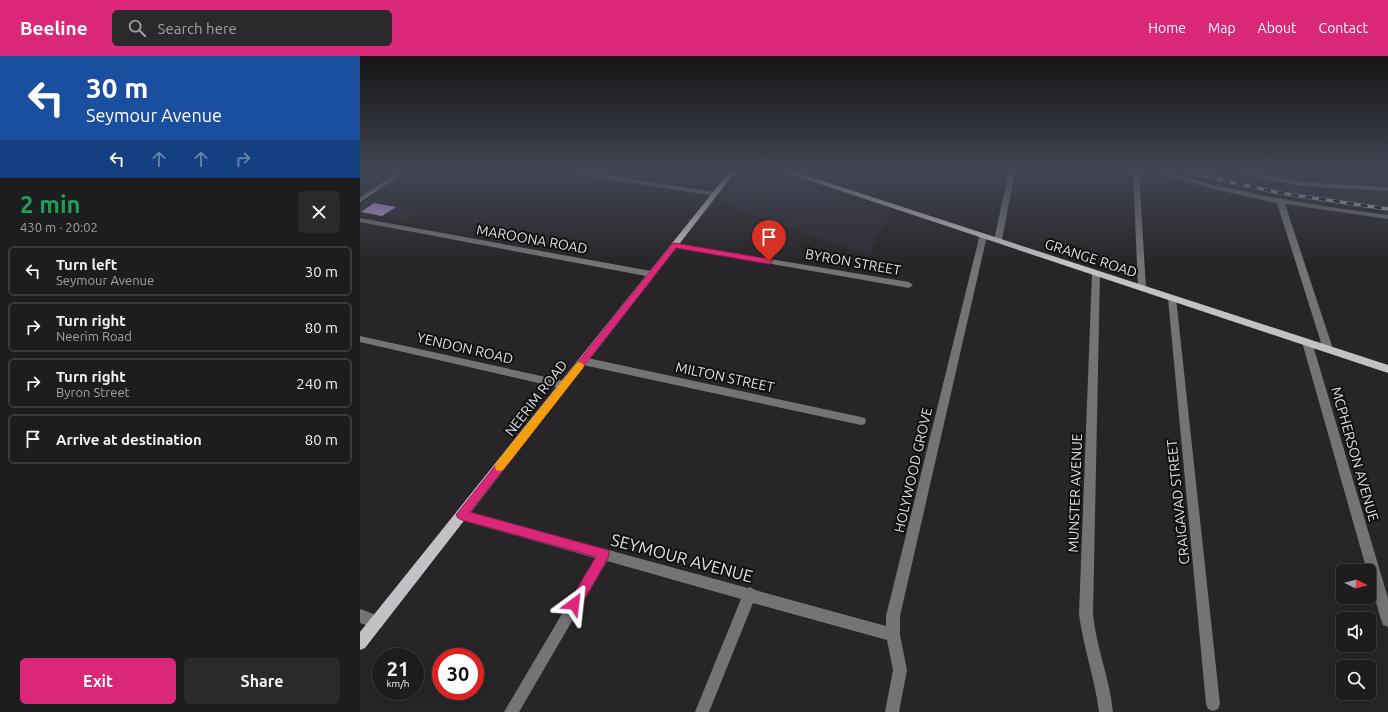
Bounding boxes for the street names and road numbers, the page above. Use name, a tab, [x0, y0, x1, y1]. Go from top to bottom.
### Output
street label: MAROONA ROAD	[475, 221, 589, 257]
street label: GRANGE ROAD	[1043, 236, 1139, 281]
street label: BYRON STREET	[804, 246, 902, 278]
street label: YENDON ROAD	[415, 329, 515, 367]
street label: NEERIM ROAD	[501, 357, 571, 439]
street label: MILTON STREET	[674, 359, 776, 395]
street label: MCPHERSON AVENUE	[1328, 385, 1382, 523]
street label: HOLYWOOD GROVE	[891, 406, 935, 534]
street label: MUNSTER AVENUE	[1065, 433, 1085, 553]
street label: CRAIGAVAD STREET	[1163, 438, 1193, 565]
street label: SEYMOUR AVENUE	[609, 529, 755, 586]

